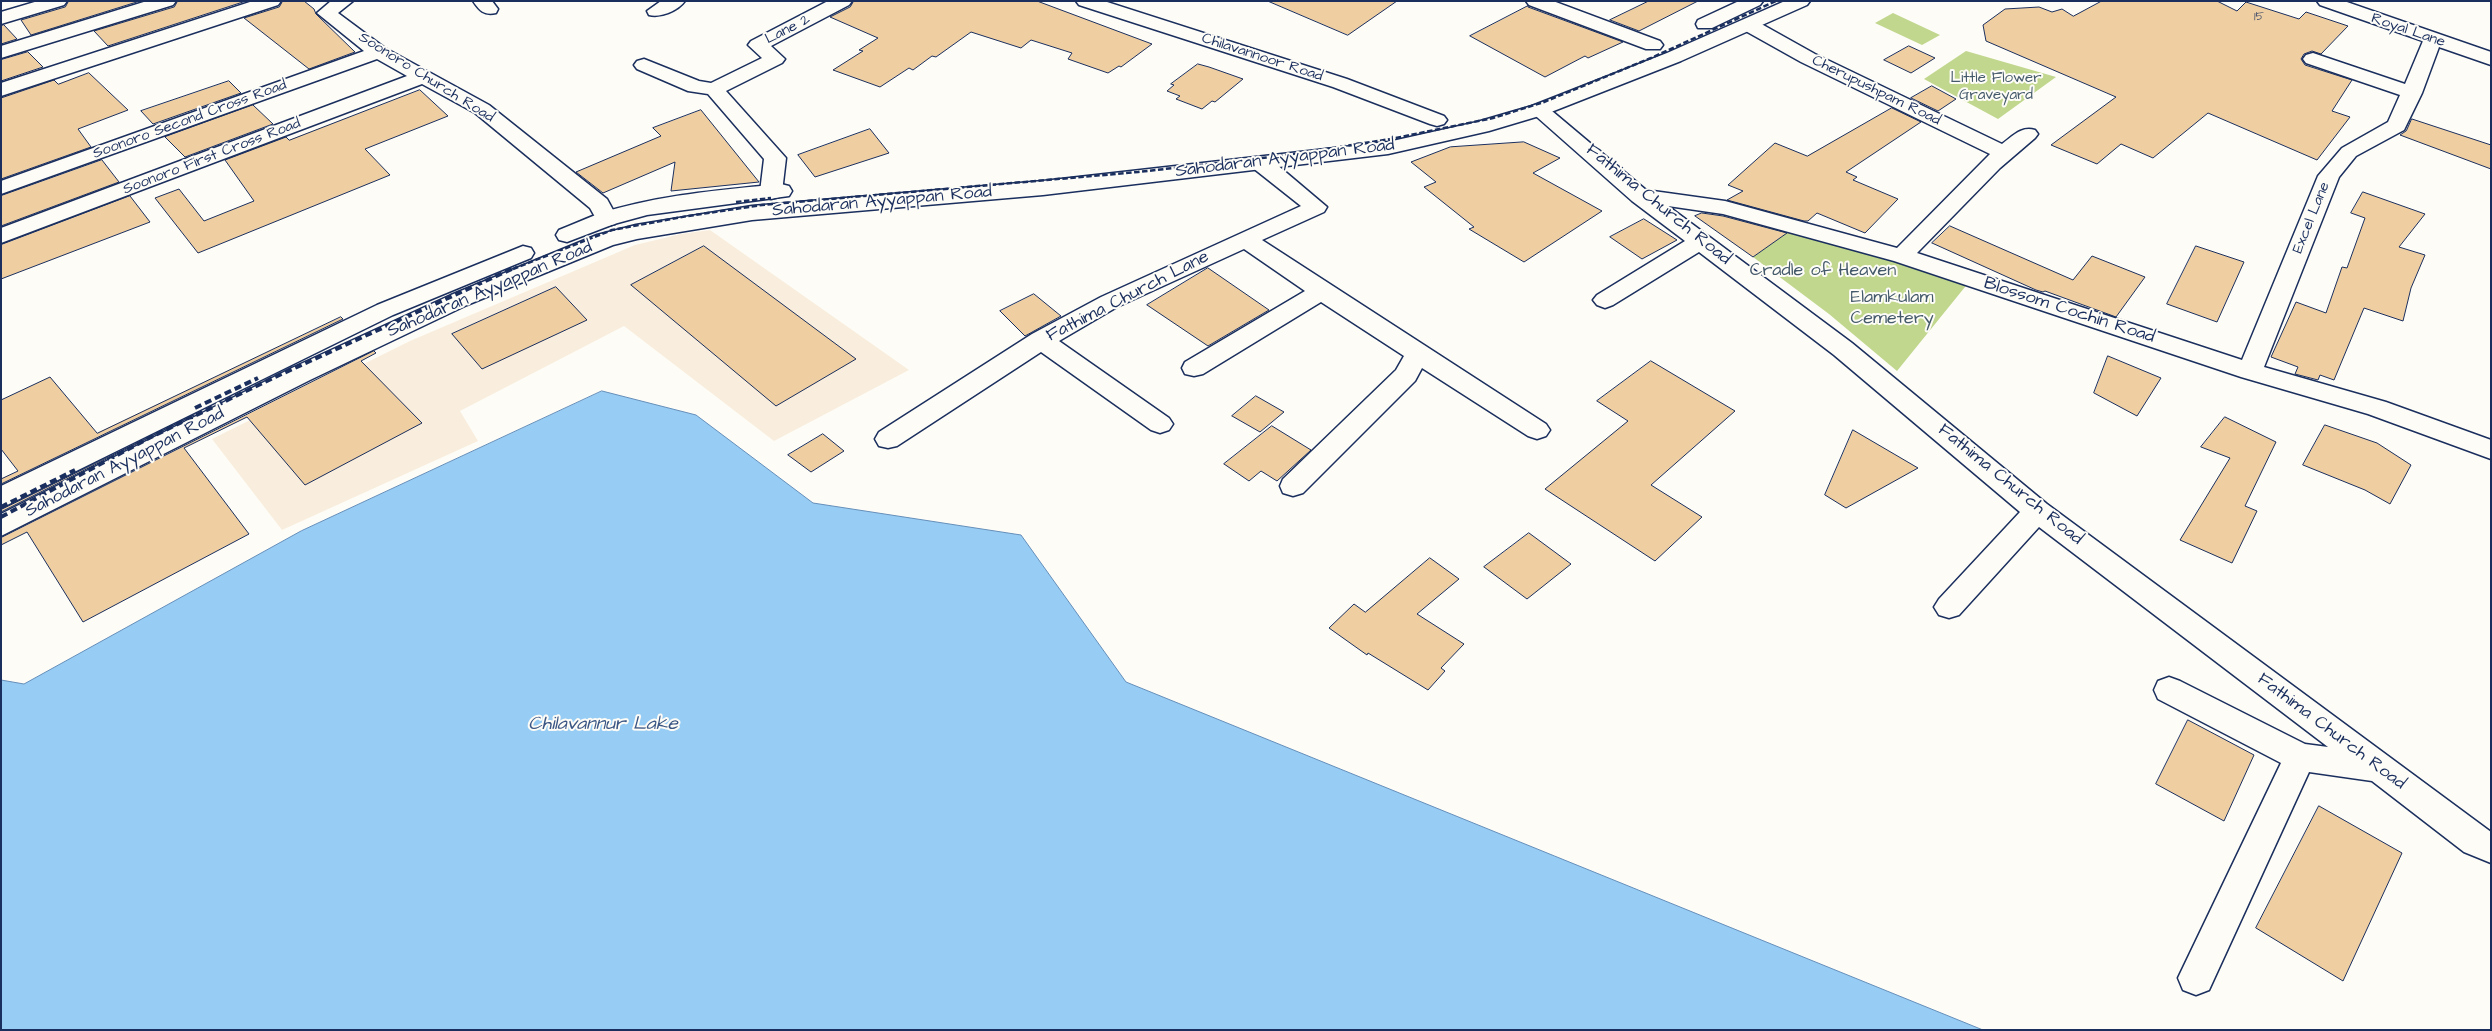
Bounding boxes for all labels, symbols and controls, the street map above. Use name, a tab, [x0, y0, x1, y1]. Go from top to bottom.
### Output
house number: 15	[2254, 10, 2264, 24]
street label: Royal Lane	[2369, 10, 2447, 52]
street label: Lane 2	[762, 11, 814, 49]
street label: Soonoro Church Road	[355, 29, 497, 127]
street label: Chilavannoor Road	[1199, 30, 1325, 86]
street label: Cherupushpam Road	[1809, 52, 1943, 130]
park label: Little Flower Graveyard	[1951, 70, 2041, 105]
street label: Soonoro Second Cross Road	[91, 77, 289, 163]
street label: Soonoro First Cross Road	[121, 115, 303, 199]
street label: Sahodaran Ayyappan Road	[1174, 135, 1396, 183]
street label: Fathima Church Road	[1581, 140, 1735, 270]
street label: Excel Lane	[2290, 180, 2334, 256]
street label: Sahodaran Ayyappan Road	[771, 182, 993, 222]
street label: Sahodaran Ayyappan Road	[384, 237, 596, 343]
street label: Fathima Church Lane	[1043, 247, 1213, 347]
park label: Cradle of Heaven	[1750, 260, 1896, 282]
street label: Blossom Cochin Road	[1981, 273, 2157, 349]
park label: Elamkulam Cemetery	[1850, 287, 1934, 330]
street label: Sahodaran Ayyappan Road	[22, 403, 228, 523]
street label: Fathima Church Road	[1933, 420, 2087, 550]
street label: Fathima Church Road	[2252, 669, 2410, 795]
water label: Chilavannur Lake	[528, 714, 678, 736]

